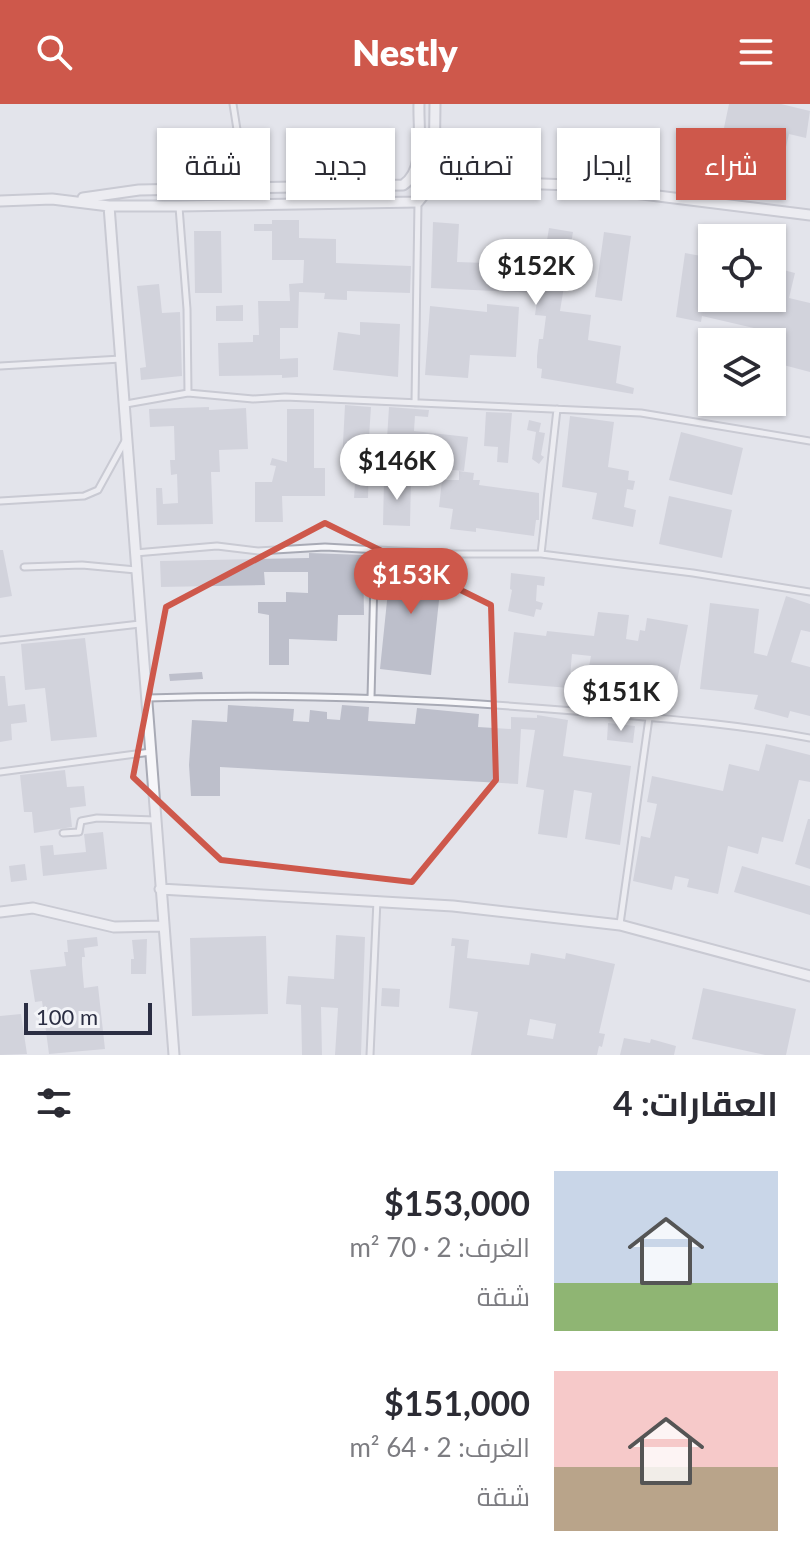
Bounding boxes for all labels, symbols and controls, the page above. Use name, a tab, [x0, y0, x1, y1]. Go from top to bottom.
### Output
icon: search	[32, 30, 76, 74]
text: Nestly	[352, 30, 458, 74]
icon: menu	[734, 30, 778, 74]
chip: شقة	[157, 128, 270, 200]
chip: جديد	[286, 128, 395, 200]
chip: تصفية	[411, 128, 541, 200]
chip: إيجار	[557, 128, 660, 200]
chip: شراء	[676, 128, 786, 200]
map controls	[698, 224, 786, 416]
button: locate	[698, 224, 786, 312]
pin: $152K	[480, 239, 592, 307]
text: $152K	[497, 249, 575, 281]
button: layers	[698, 328, 786, 416]
pin: $146K	[341, 434, 453, 502]
text: $146K	[358, 444, 436, 476]
pin: $153K	[355, 548, 467, 616]
text: $153K	[372, 558, 450, 590]
pin: $151K	[565, 665, 677, 733]
text: $151K	[582, 675, 660, 707]
scale bar	[24, 999, 152, 1035]
text: 100 m	[36, 1003, 98, 1030]
icon: filters	[32, 1081, 76, 1125]
text: العقارات: 4	[613, 1082, 778, 1123]
text: $153,000	[384, 1182, 530, 1223]
icon: home	[618, 1203, 714, 1299]
text: الغرف: 2 · 70 m²	[349, 1231, 530, 1263]
text: شقة	[477, 1280, 530, 1312]
text: $151,000	[384, 1382, 530, 1423]
icon: home	[618, 1403, 714, 1499]
text: الغرف: 2 · 64 m²	[349, 1431, 530, 1463]
text: شقة	[477, 1480, 530, 1512]

